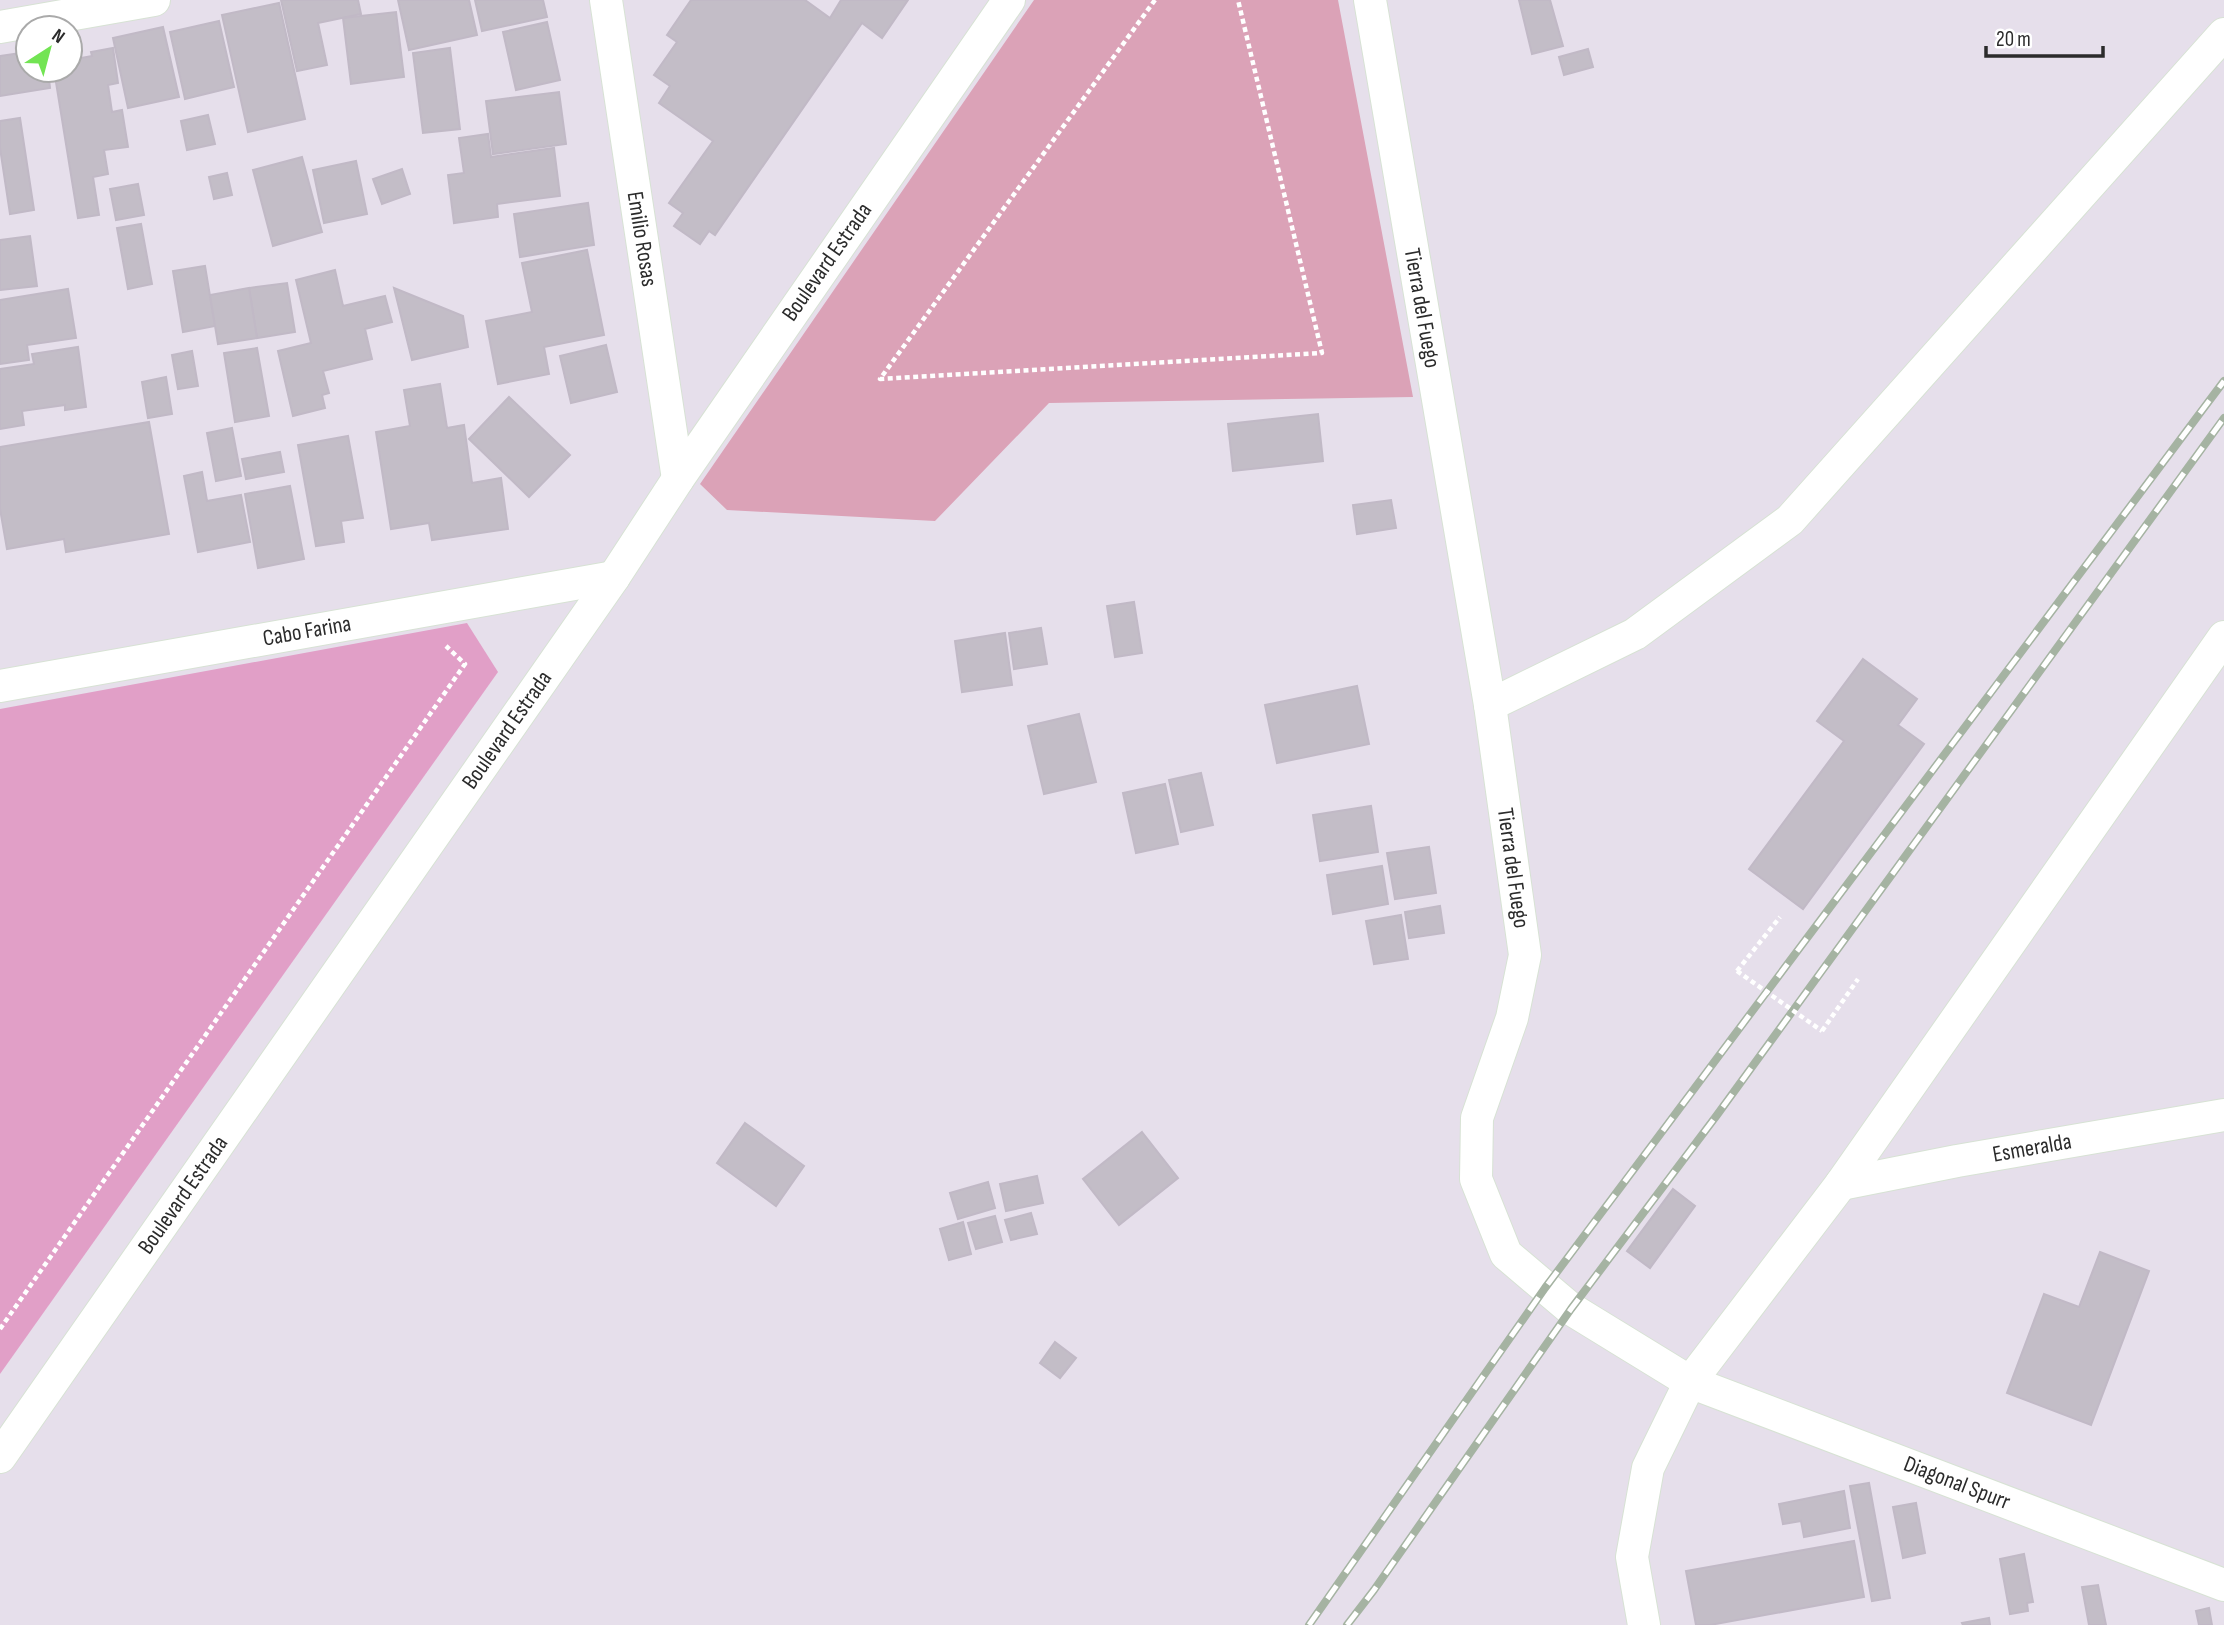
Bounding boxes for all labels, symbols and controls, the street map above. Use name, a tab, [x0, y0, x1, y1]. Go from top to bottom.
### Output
north arrow	[14, 14, 84, 84]
scale bar	[1986, 14, 2103, 58]
text: N	[47, 24, 69, 49]
text: 20 m	[1996, 27, 2031, 52]
street label: Emilio Rosas	[621, 189, 663, 289]
street label: Boulevard Estrada	[776, 197, 878, 327]
street label: Tierra del Fuego	[1398, 246, 1446, 370]
street label: Cabo Farina	[261, 609, 353, 653]
street label: Boulevard Estrada	[456, 665, 558, 795]
street label: Tierra del Fuego	[1491, 806, 1535, 930]
street label: Esmeralda	[1990, 1127, 2074, 1169]
street label: Boulevard Estrada	[132, 1130, 234, 1260]
street label: Diagonal Spurr	[1900, 1450, 2015, 1516]

